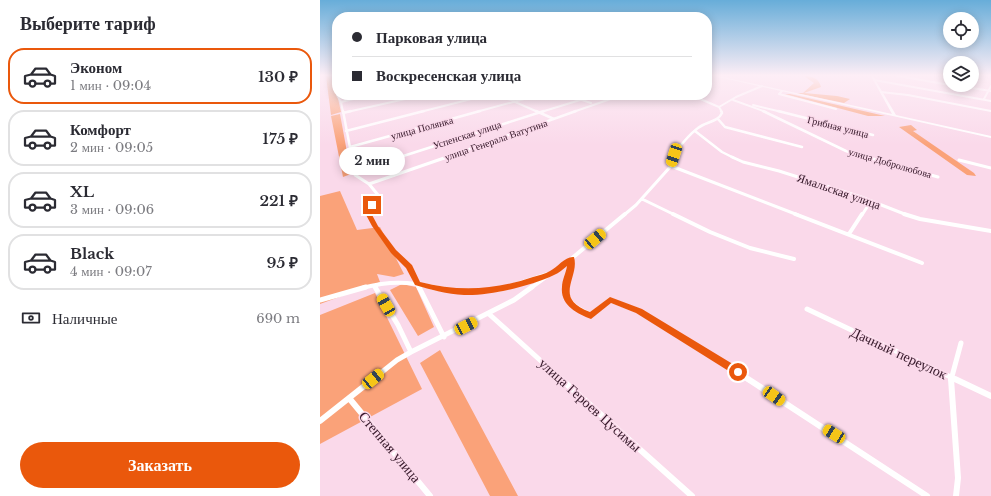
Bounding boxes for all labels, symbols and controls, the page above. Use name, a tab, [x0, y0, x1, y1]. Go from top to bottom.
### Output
map controls	[943, 12, 979, 92]
button: locate	[943, 12, 979, 48]
text: Выберите тариф	[20, 13, 156, 35]
text: Парковая улица	[376, 28, 487, 47]
button: layers	[943, 56, 979, 92]
icon: car	[22, 58, 58, 94]
text: Эконом	[70, 58, 122, 77]
text: Воскресенская улица	[376, 66, 521, 85]
text: 130 ₽	[258, 67, 298, 86]
text: 1 мин · 09:04	[70, 77, 151, 94]
street label: улица Полянка	[390, 113, 455, 143]
street label: Грибная улица	[806, 113, 870, 141]
street label: улица Генерала Ватутина	[443, 116, 550, 164]
street label: Успенская улица	[431, 118, 503, 152]
icon: car	[22, 120, 58, 156]
text: Комфорт	[70, 120, 131, 139]
text: 175 ₽	[262, 129, 298, 148]
text: 2 мин · 09:05	[70, 139, 153, 156]
car	[665, 142, 683, 168]
street label: улица Добролюбова	[847, 145, 934, 181]
callout: 2 мин	[339, 147, 405, 175]
text: 2 мин	[354, 152, 390, 169]
street label: Ямальская улица	[795, 170, 883, 213]
icon: car	[22, 182, 58, 218]
text: XL	[70, 182, 94, 201]
text: 221 ₽	[259, 191, 298, 210]
route end	[363, 196, 381, 214]
text: 3 мин · 09:06	[70, 201, 154, 218]
car	[582, 227, 608, 251]
icon: car	[22, 244, 58, 280]
text: Black	[70, 244, 114, 263]
text: 95 ₽	[266, 253, 298, 272]
text: 4 мин · 09:07	[70, 263, 152, 280]
car	[375, 292, 397, 318]
icon: cash	[20, 307, 42, 329]
text: Наличные	[52, 309, 117, 328]
text: 690 m	[256, 310, 300, 327]
car	[453, 315, 479, 337]
street label: Дачный переулок	[848, 323, 950, 383]
street label: улица Героев Цусимы	[535, 354, 645, 456]
route start	[729, 363, 747, 381]
car	[360, 367, 386, 391]
car	[761, 384, 787, 408]
street label: Степная улица	[355, 408, 426, 487]
car	[821, 423, 847, 445]
button: Заказать	[20, 442, 300, 488]

